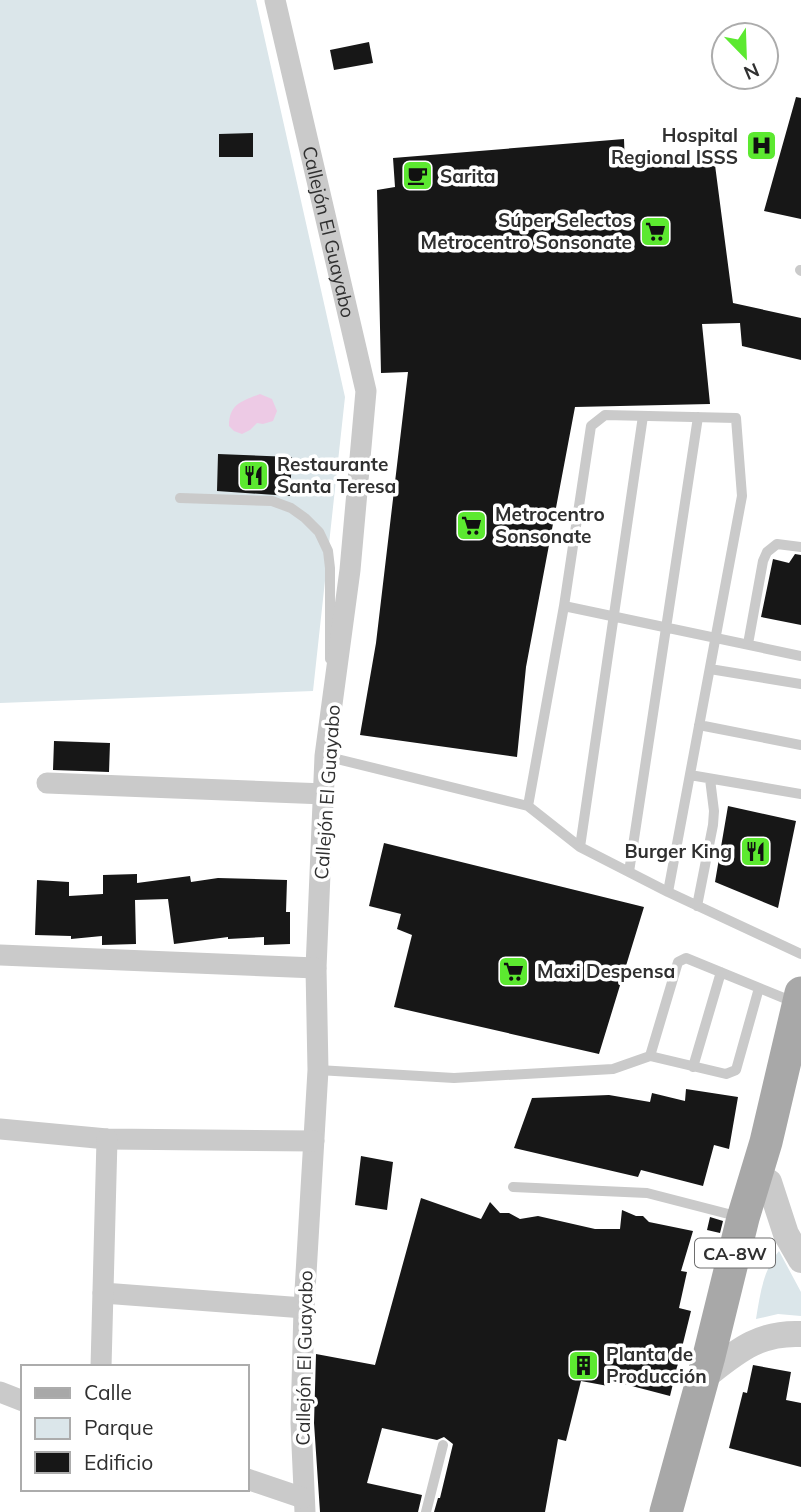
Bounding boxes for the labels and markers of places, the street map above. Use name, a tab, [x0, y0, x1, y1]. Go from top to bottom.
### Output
place label: Hospital Regional ISSS	[611, 123, 738, 169]
hospital icon: Hospital Regional ISSS	[744, 129, 778, 163]
cafe icon: Sarita	[400, 159, 434, 193]
place label: Sarita	[440, 164, 495, 188]
place label: Súper Selectos Metrocentro Sonsonate	[421, 208, 632, 254]
supermarket icon: Súper Selectos Metrocentro Sonsonate	[638, 214, 672, 248]
place label: Restaurante Santa Teresa	[277, 452, 396, 498]
restaurant icon: Restaurante Santa Teresa	[237, 458, 271, 492]
place label: Metrocentro Sonsonate	[495, 502, 605, 548]
supermarket icon: Metrocentro Sonsonate	[455, 508, 489, 542]
restaurant icon: Burger King	[738, 834, 772, 868]
place label: Burger King	[624, 839, 732, 863]
supermarket icon: Maxi Despensa	[497, 954, 531, 988]
place label: Maxi Despensa	[537, 959, 675, 983]
place label: Planta de Producción	[606, 1342, 707, 1388]
building icon: Planta de Producción	[566, 1348, 600, 1382]

